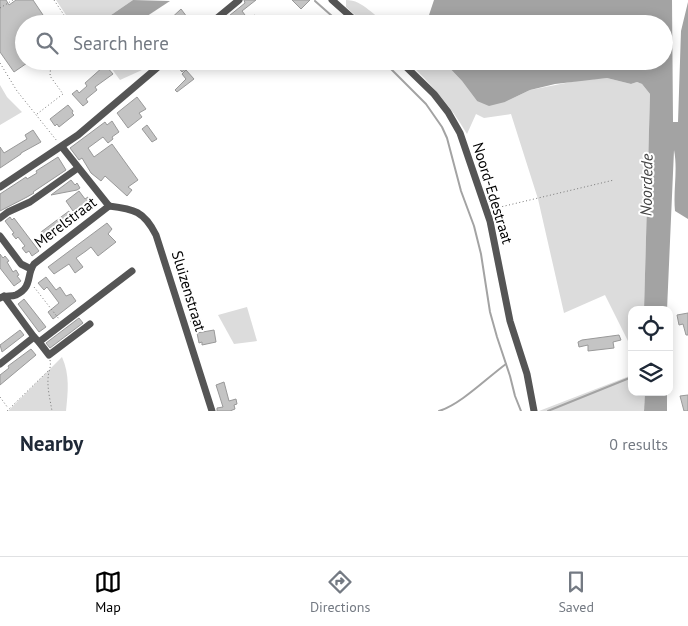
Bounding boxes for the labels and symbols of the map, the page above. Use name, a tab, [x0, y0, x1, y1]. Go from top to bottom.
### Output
street label: Noord-Edestraat	[469, 140, 517, 246]
water label: Noordede	[635, 153, 657, 216]
street label: Merelstraat	[30, 192, 100, 252]
street label: Sluizenstraat	[168, 248, 210, 334]

